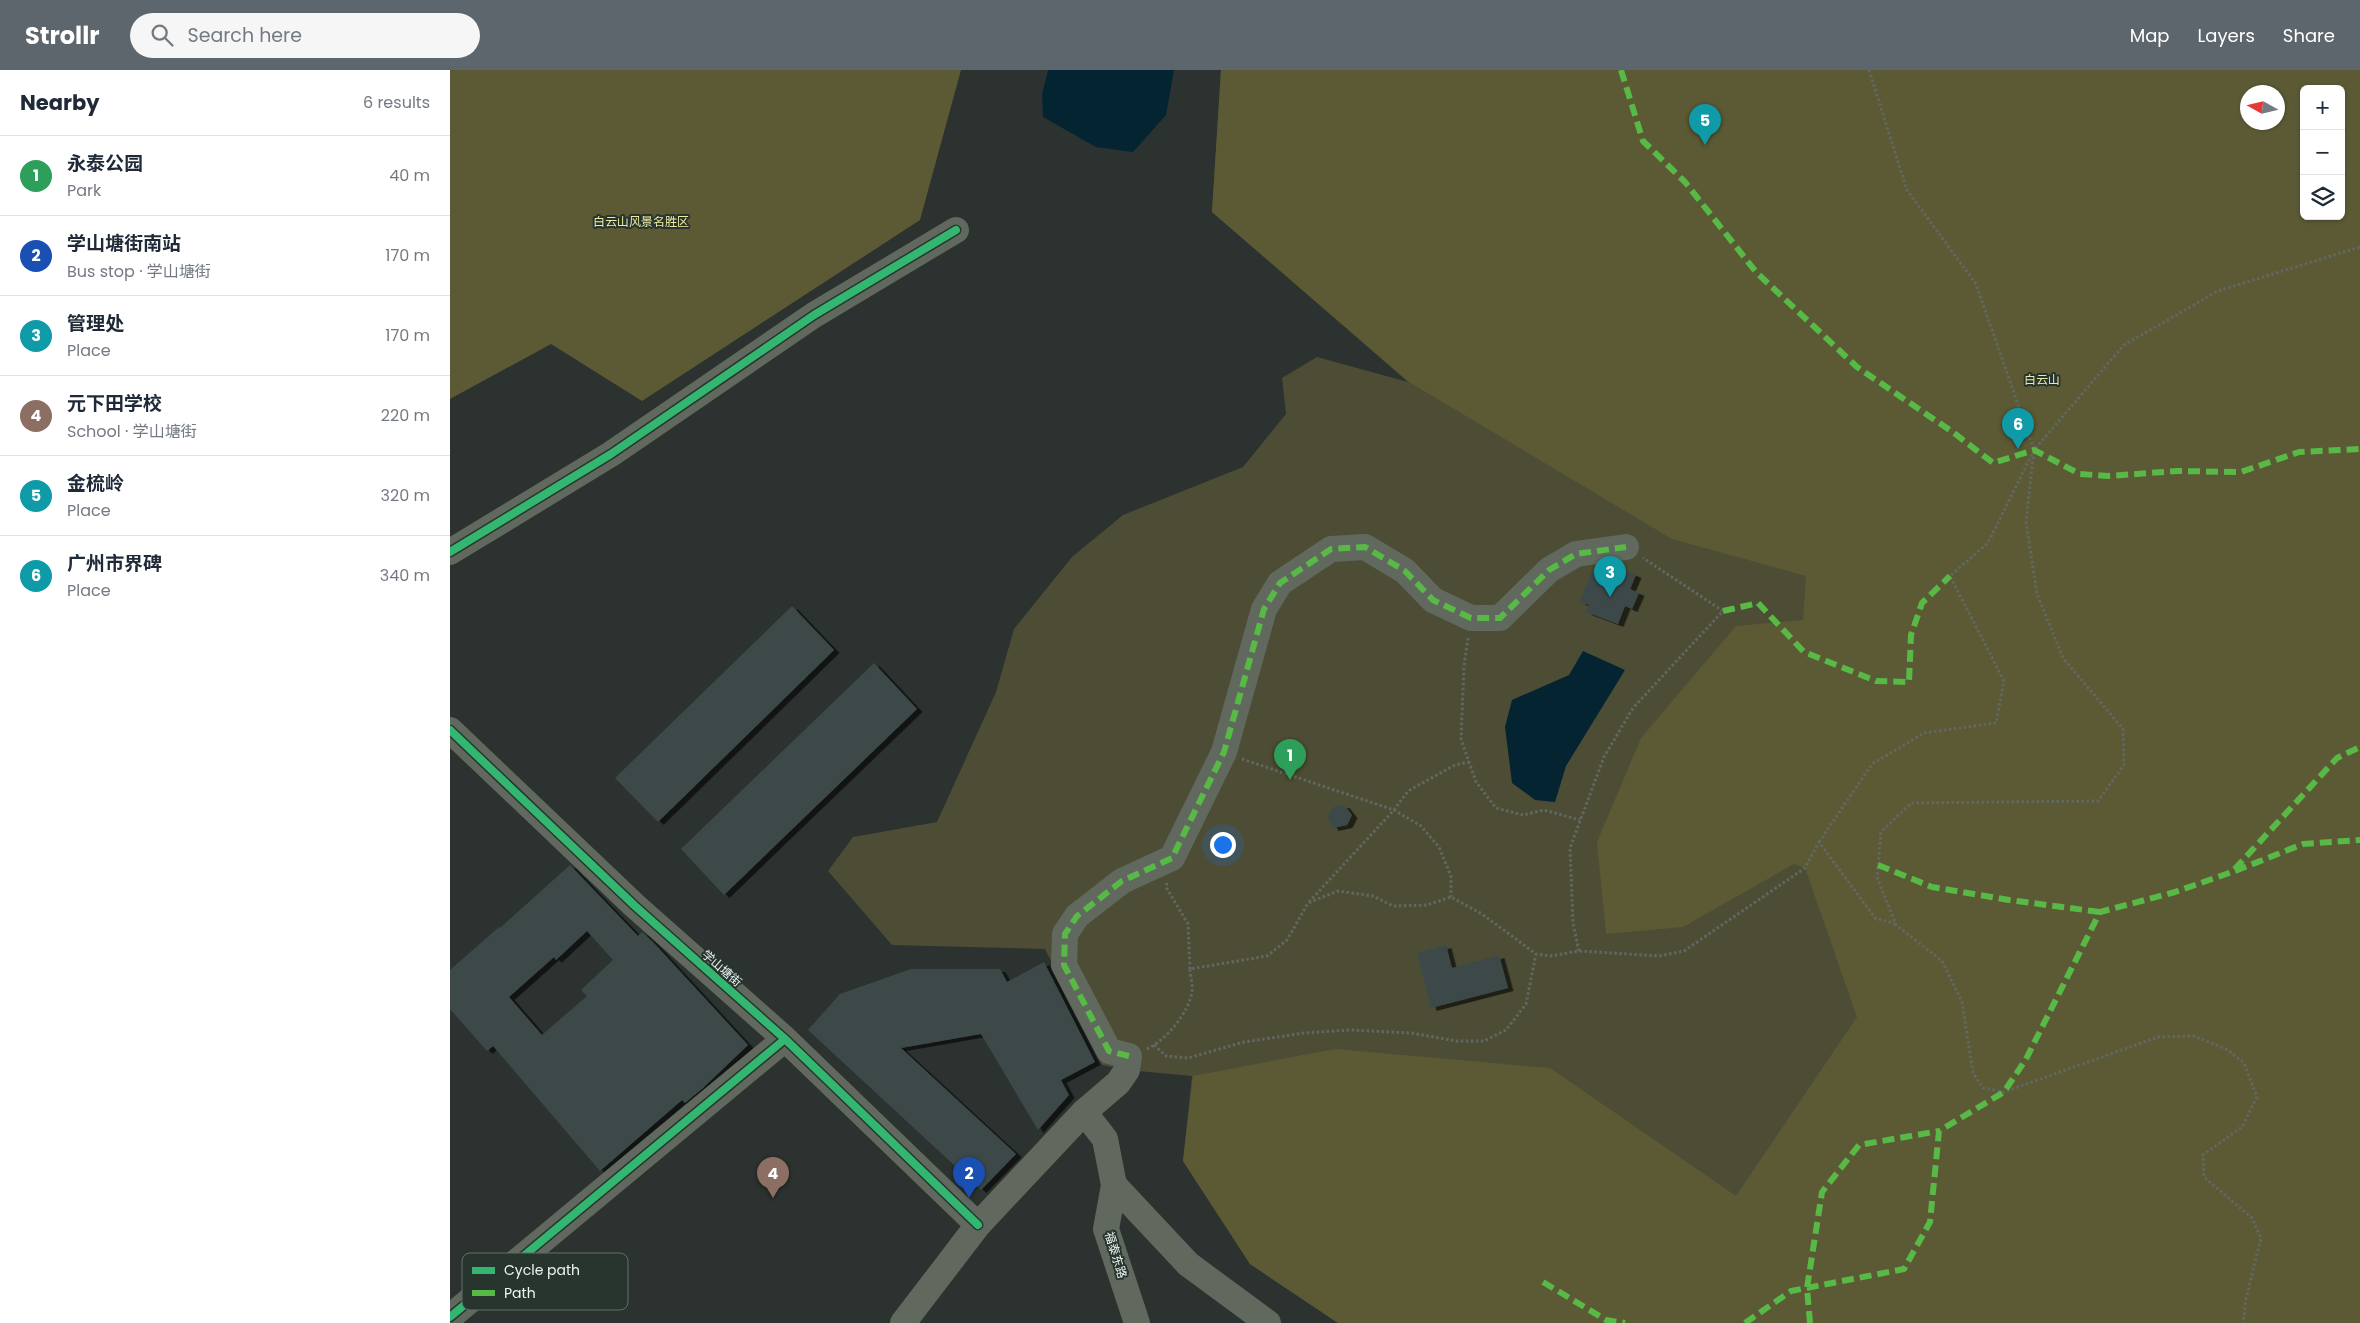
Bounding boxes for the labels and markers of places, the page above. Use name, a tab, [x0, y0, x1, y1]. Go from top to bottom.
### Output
pin: 5	[1689, 104, 1721, 145]
pin: 6	[2002, 408, 2034, 449]
pin: 3	[1594, 556, 1626, 597]
pin: 1	[1274, 739, 1306, 780]
pin: 4	[757, 1157, 789, 1198]
pin: 2	[953, 1157, 985, 1198]

